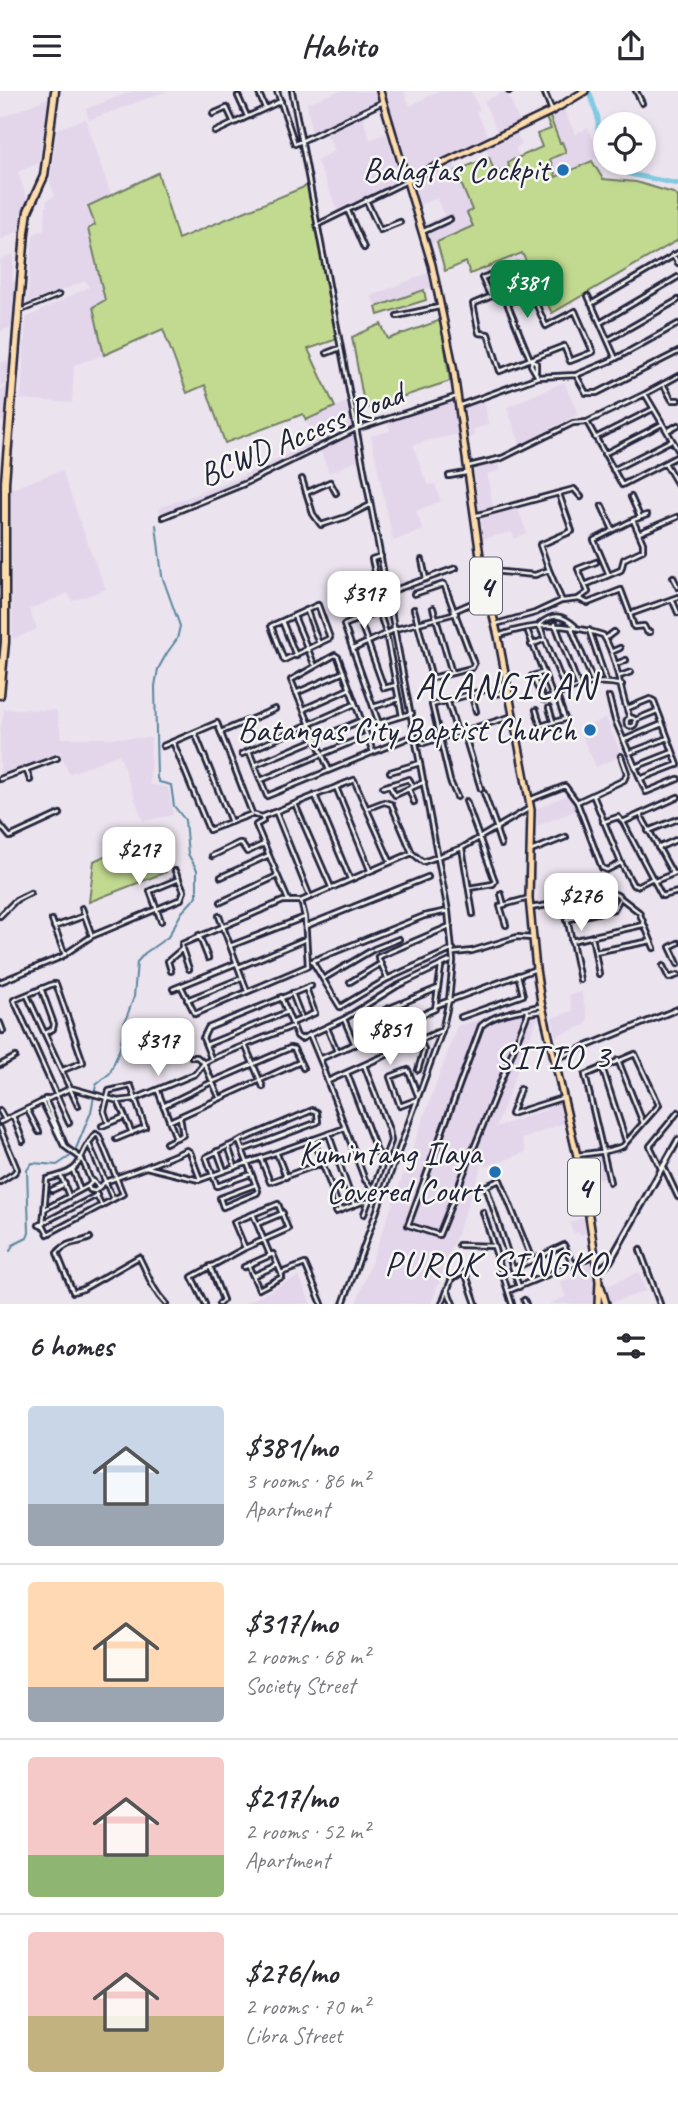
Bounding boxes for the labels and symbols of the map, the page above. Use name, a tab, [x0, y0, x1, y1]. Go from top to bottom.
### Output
place label: Balagtas Cockpit	[363, 149, 552, 191]
marker: Balagtas Cockpit	[555, 162, 571, 178]
pin: $381	[486, 261, 568, 320]
street label: BCWD Access Road	[193, 370, 414, 496]
road number: 4	[470, 557, 502, 615]
pin: $317	[323, 571, 405, 631]
district label: ALANGILAN	[415, 662, 601, 709]
place label: Batangas City Baptist Church	[238, 709, 578, 751]
marker: Batangas City Baptist Church	[582, 722, 598, 738]
pin: $217	[98, 827, 180, 887]
pin: $276	[540, 873, 622, 933]
pin: $851	[349, 1007, 431, 1067]
pin: $317	[117, 1019, 199, 1078]
district label: SITIO 3	[494, 1034, 612, 1079]
place label: Kumintang Ilaya Covered Court	[299, 1132, 484, 1212]
road number: 4	[568, 1159, 600, 1216]
marker: Kumintang Ilaya Covered Court	[487, 1164, 503, 1180]
district label: PUROK SINGKO	[384, 1241, 609, 1286]

